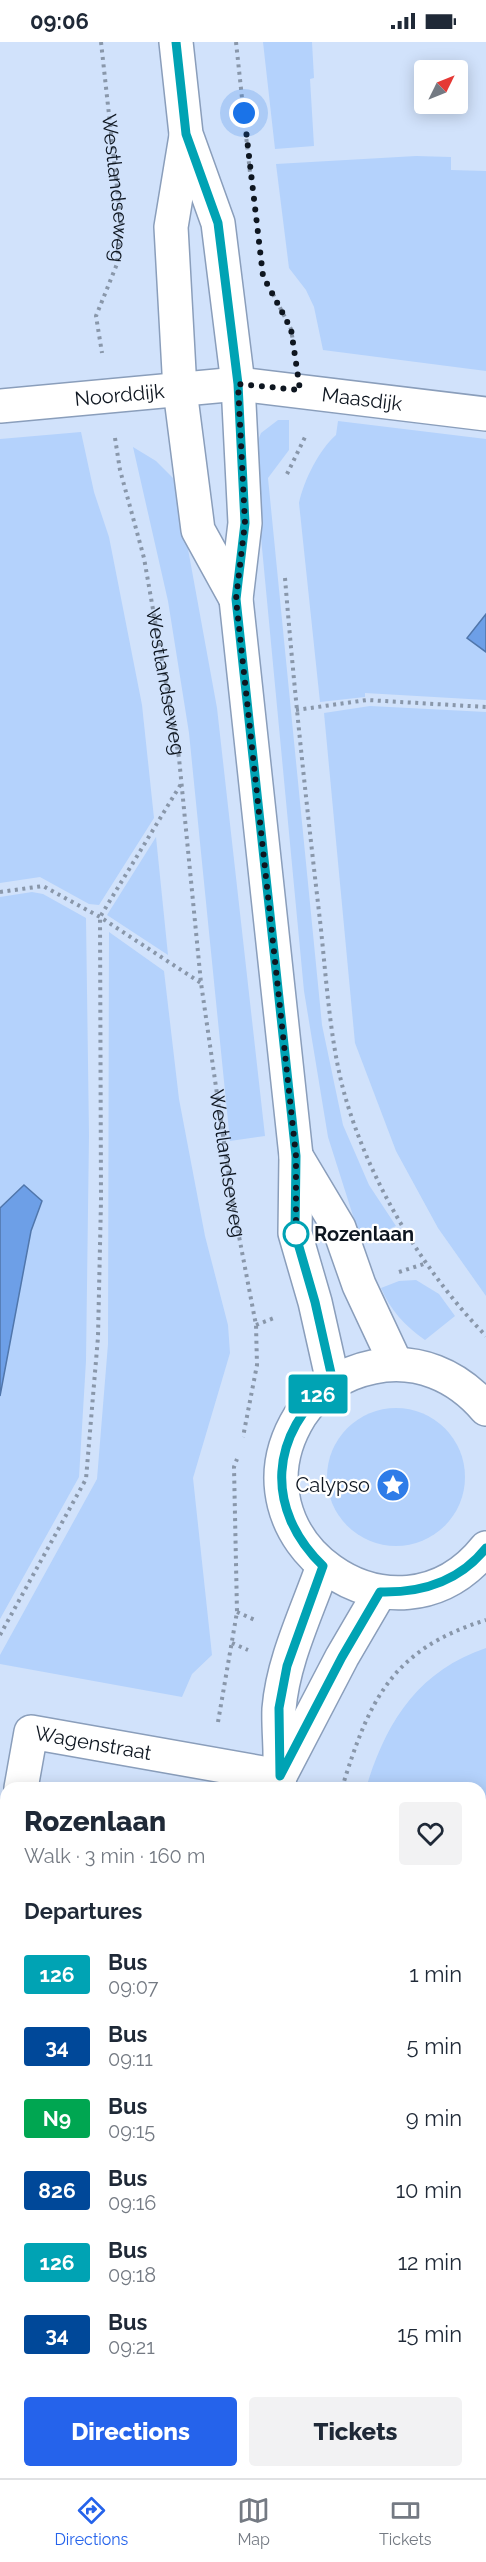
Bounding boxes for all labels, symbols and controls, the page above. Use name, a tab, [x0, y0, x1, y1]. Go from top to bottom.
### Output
text: 09:06	[30, 8, 89, 34]
north arrow	[414, 60, 468, 114]
map controls	[414, 60, 468, 114]
your location	[229, 98, 259, 128]
street label: Westlandseweg	[97, 113, 133, 264]
street label: Noorddijk	[73, 379, 166, 411]
street label: Maasdijk	[320, 382, 404, 416]
street label: Westlandseweg	[141, 606, 190, 757]
street label: Westlandseweg	[204, 1088, 251, 1239]
marker: Rozenlaan	[283, 1221, 309, 1247]
place label: Rozenlaan	[314, 1222, 414, 1246]
line badge: 126	[284, 1374, 352, 1414]
text: 126	[301, 1382, 335, 1407]
place icon: Calypso	[375, 1467, 411, 1503]
place label: Calypso	[296, 1473, 370, 1497]
street label: Wagenstraat	[33, 1721, 154, 1765]
button: heart	[399, 1802, 462, 1865]
text: Rozenlaan	[24, 1805, 166, 1838]
text: Walk · 3 min · 160 m	[24, 1844, 205, 1868]
text: Departures	[24, 1898, 142, 1924]
text: Bus	[108, 1949, 147, 1975]
text: 1 min	[409, 1961, 462, 1987]
text: 126	[40, 1962, 74, 1987]
text: 09:07	[108, 1975, 159, 1999]
text: Bus	[108, 2021, 147, 2047]
text: 5 min	[407, 2033, 462, 2059]
text: 34	[45, 2034, 69, 2059]
text: 09:11	[108, 2047, 153, 2071]
text: Bus	[108, 2093, 147, 2119]
text: 9 min	[406, 2105, 462, 2131]
text: N9	[43, 2106, 71, 2131]
text: 09:15	[108, 2119, 155, 2143]
text: Bus	[108, 2165, 147, 2191]
text: 10 min	[396, 2177, 462, 2203]
text: 826	[38, 2178, 76, 2203]
text: 09:16	[108, 2191, 156, 2215]
text: Bus	[108, 2237, 147, 2263]
text: 12 min	[398, 2249, 462, 2275]
text: 126	[40, 2250, 74, 2275]
text: 09:18	[108, 2263, 156, 2287]
text: Bus	[108, 2309, 147, 2335]
text: 15 min	[397, 2321, 462, 2347]
text: 34	[45, 2322, 69, 2347]
text: 09:21	[108, 2335, 155, 2359]
button: Directions	[24, 2397, 237, 2466]
button: Tickets	[249, 2397, 462, 2466]
tab: Directions	[54, 2494, 128, 2549]
tab: Map	[237, 2494, 270, 2549]
tab: Tickets	[379, 2494, 432, 2549]

